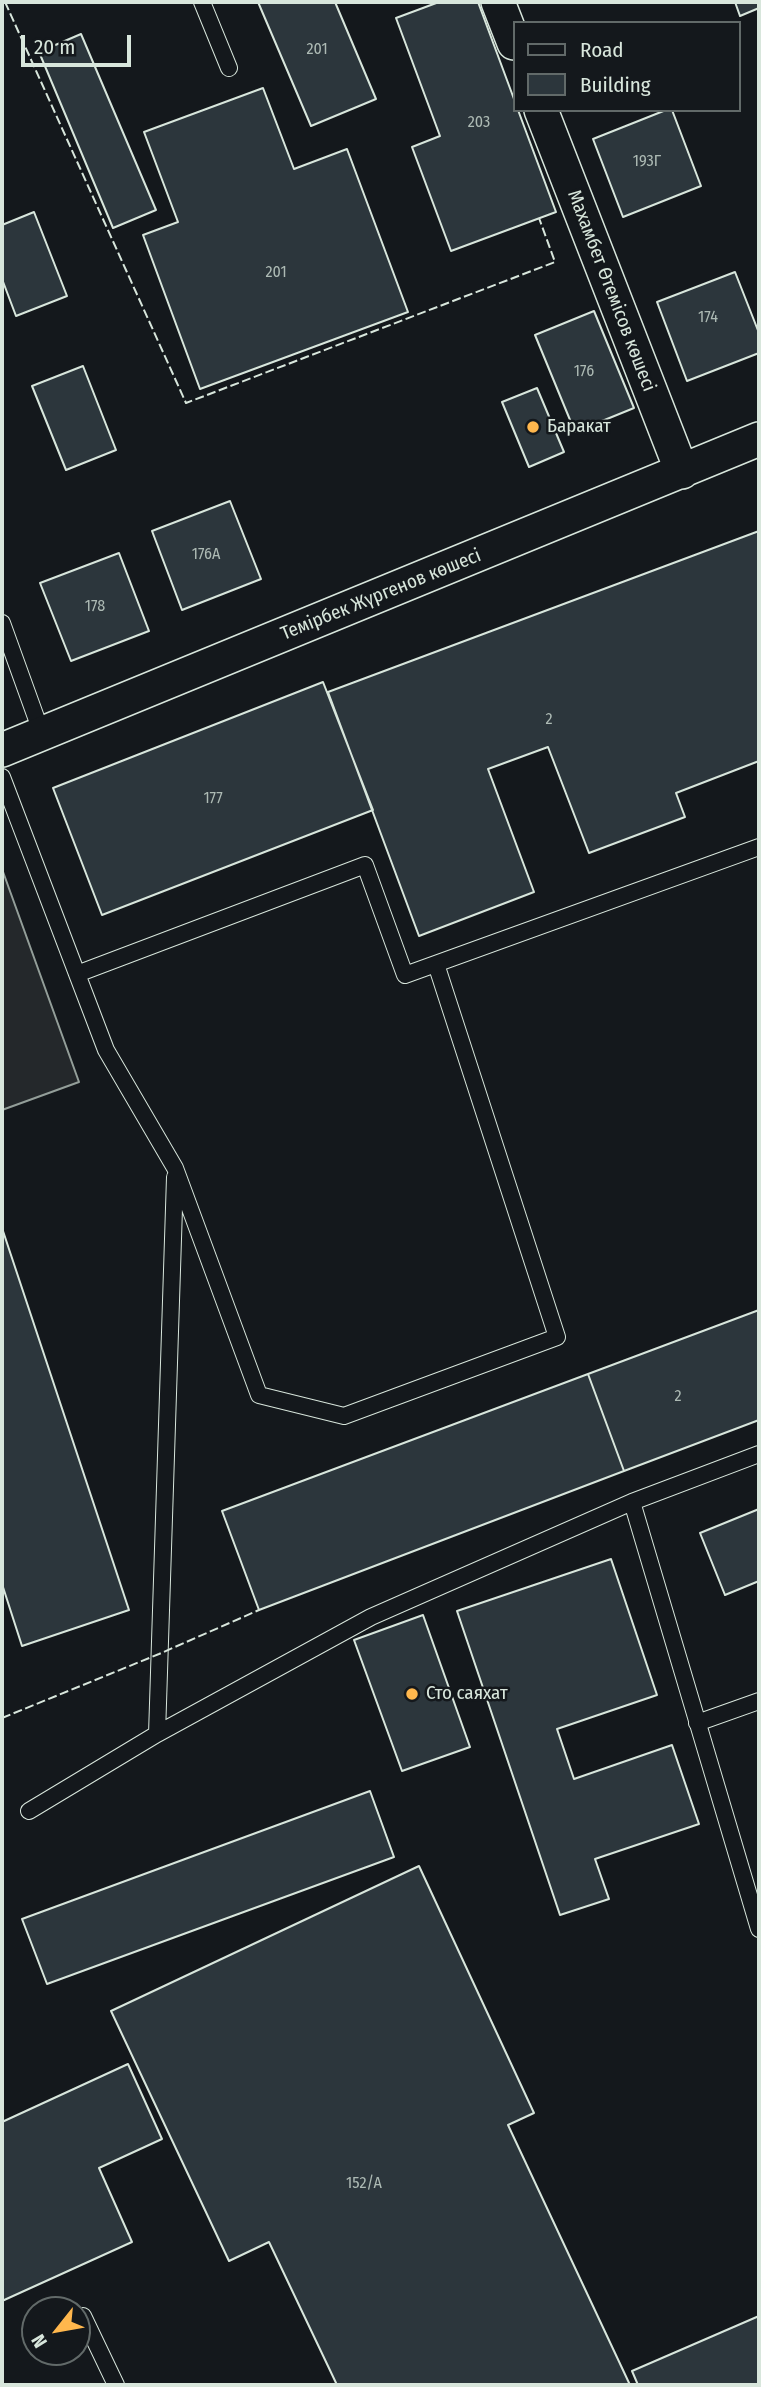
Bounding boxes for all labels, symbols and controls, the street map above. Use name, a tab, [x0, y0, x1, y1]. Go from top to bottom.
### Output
scale bar	[24, 21, 135, 65]
legend	[512, 21, 740, 112]
text: 20 m	[34, 34, 75, 60]
text: Road	[580, 37, 624, 63]
house number: 201	[306, 40, 328, 60]
text: Building	[580, 72, 651, 98]
house number: 203	[468, 113, 490, 133]
house number: 193Г	[633, 152, 661, 172]
street label: Махамбет Өтемісов көшесі	[562, 187, 660, 395]
house number: 201	[265, 263, 287, 283]
house number: 174	[698, 308, 718, 328]
house number: 176	[574, 362, 594, 382]
place label: Баракат	[547, 416, 611, 438]
marker: Баракат	[525, 419, 541, 435]
street label: Темірбек Жүргенов көшесі	[278, 544, 484, 646]
house number: 176А	[192, 545, 220, 565]
house number: 178	[85, 597, 105, 617]
house number: 2	[545, 710, 553, 730]
house number: 177	[203, 789, 223, 809]
house number: 2	[674, 1387, 682, 1407]
place label: Сто саяхат	[426, 1683, 508, 1705]
marker: Сто саяхат	[404, 1686, 420, 1702]
house number: 152/А	[346, 2174, 382, 2194]
north arrow	[21, 2296, 91, 2366]
text: N	[26, 2330, 52, 2352]

